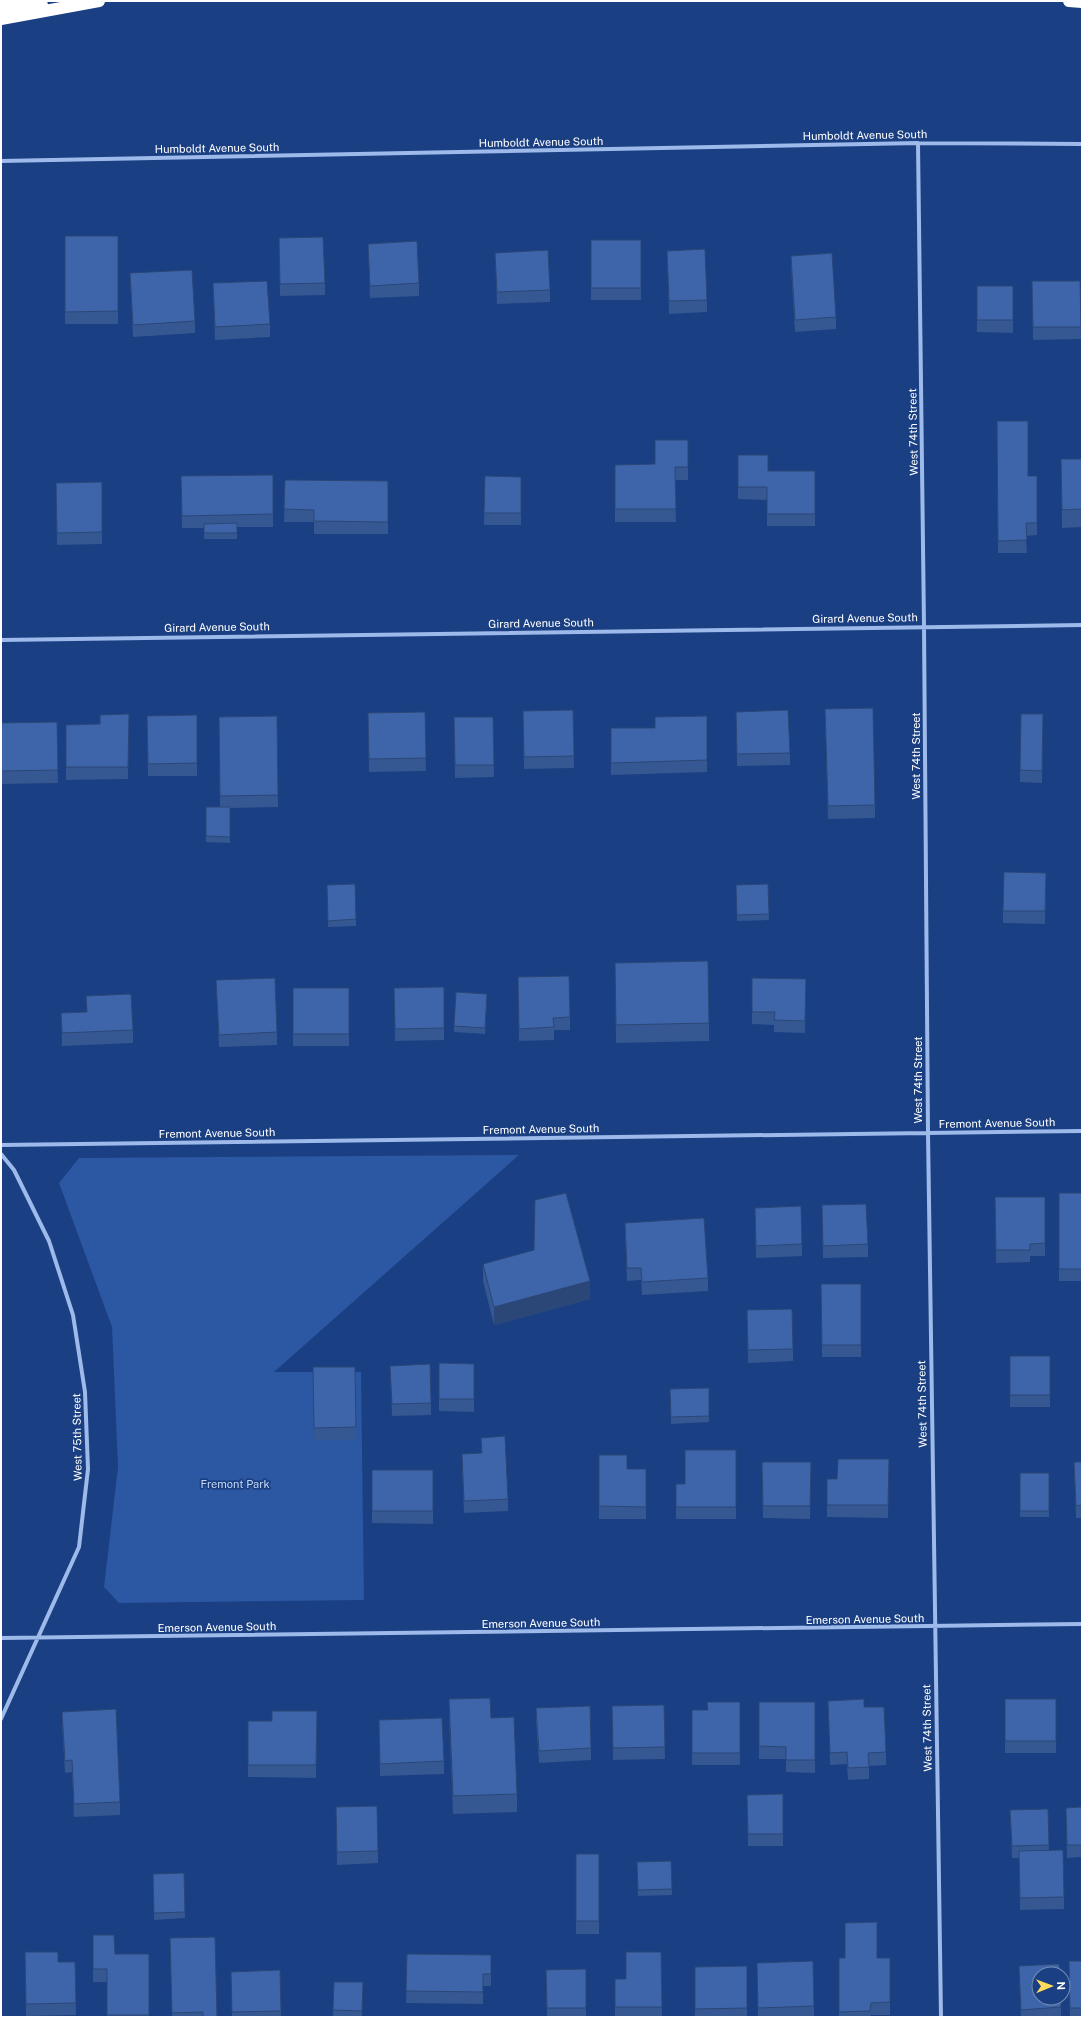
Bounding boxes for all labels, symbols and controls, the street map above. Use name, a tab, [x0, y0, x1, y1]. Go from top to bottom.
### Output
street label: Humboldt Avenue South	[803, 128, 927, 142]
street label: Humboldt Avenue South	[479, 135, 603, 149]
street label: Humboldt Avenue South	[155, 141, 279, 155]
street label: West 74th Street	[906, 388, 920, 476]
street label: Girard Avenue South	[812, 611, 918, 625]
street label: Girard Avenue South	[488, 616, 594, 630]
street label: Girard Avenue South	[164, 620, 270, 634]
street label: West 74th Street	[910, 712, 922, 800]
street label: West 74th Street	[912, 1036, 924, 1124]
street label: Fremont Avenue South	[939, 1116, 1055, 1130]
street label: Fremont Avenue South	[483, 1122, 599, 1136]
street label: Fremont Avenue South	[159, 1126, 275, 1140]
street label: West 74th Street	[915, 1360, 929, 1448]
street label: West 75th Street	[70, 1393, 84, 1481]
park label: Fremont Park	[200, 1478, 270, 1490]
street label: Emerson Avenue South	[806, 1612, 924, 1626]
street label: Emerson Avenue South	[482, 1616, 600, 1630]
street label: Emerson Avenue South	[158, 1620, 276, 1634]
street label: West 74th Street	[920, 1684, 934, 1772]
north arrow	[1031, 1966, 1071, 2006]
text: N	[1055, 1981, 1067, 1990]

